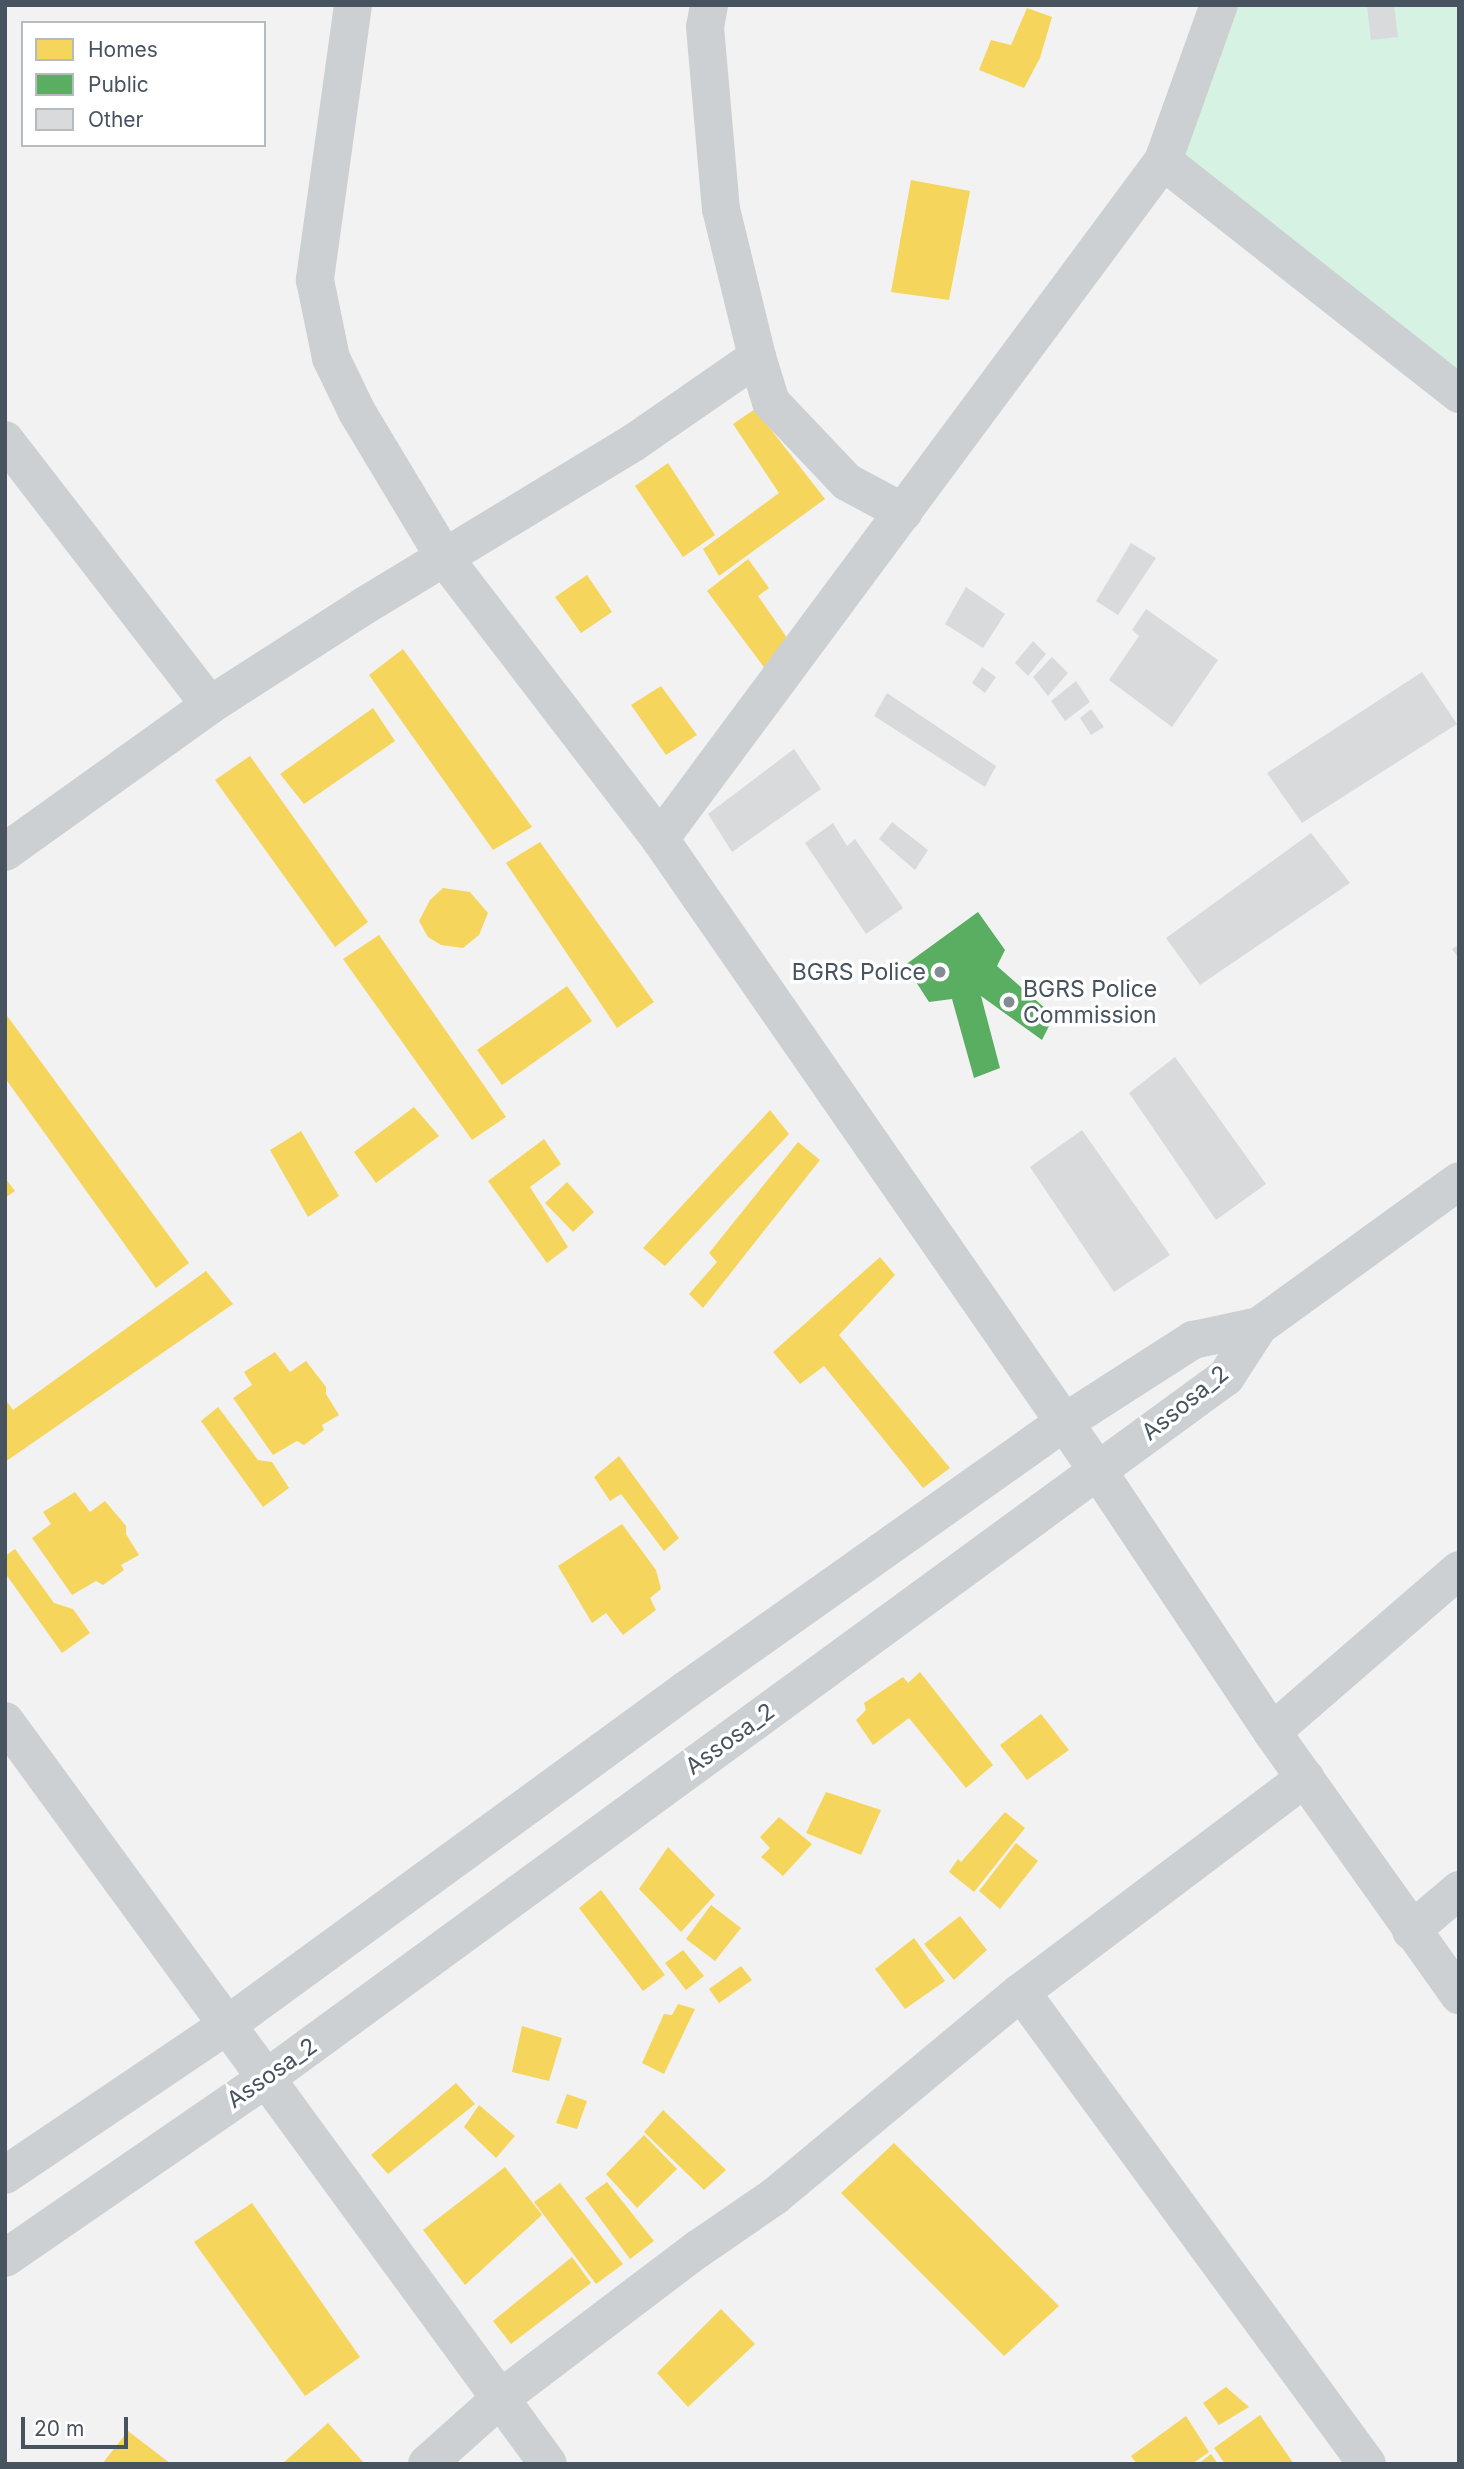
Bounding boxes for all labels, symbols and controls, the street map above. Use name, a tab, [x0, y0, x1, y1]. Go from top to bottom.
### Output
legend	[21, 21, 266, 147]
text: Homes	[88, 37, 158, 62]
text: Public	[88, 72, 149, 97]
text: Other	[88, 107, 144, 132]
place label: BGRS Police	[792, 958, 926, 986]
marker: BGRS Police	[932, 964, 948, 980]
place label: BGRS Police Commission	[1023, 975, 1157, 1029]
marker: BGRS Police Commission	[1001, 994, 1017, 1010]
street label: Assosa_2	[1136, 1360, 1234, 1446]
street label: Assosa_2	[680, 1697, 780, 1781]
street label: Assosa_2	[222, 2032, 322, 2114]
scale bar	[24, 2402, 131, 2446]
text: 20 m	[34, 2416, 84, 2441]

